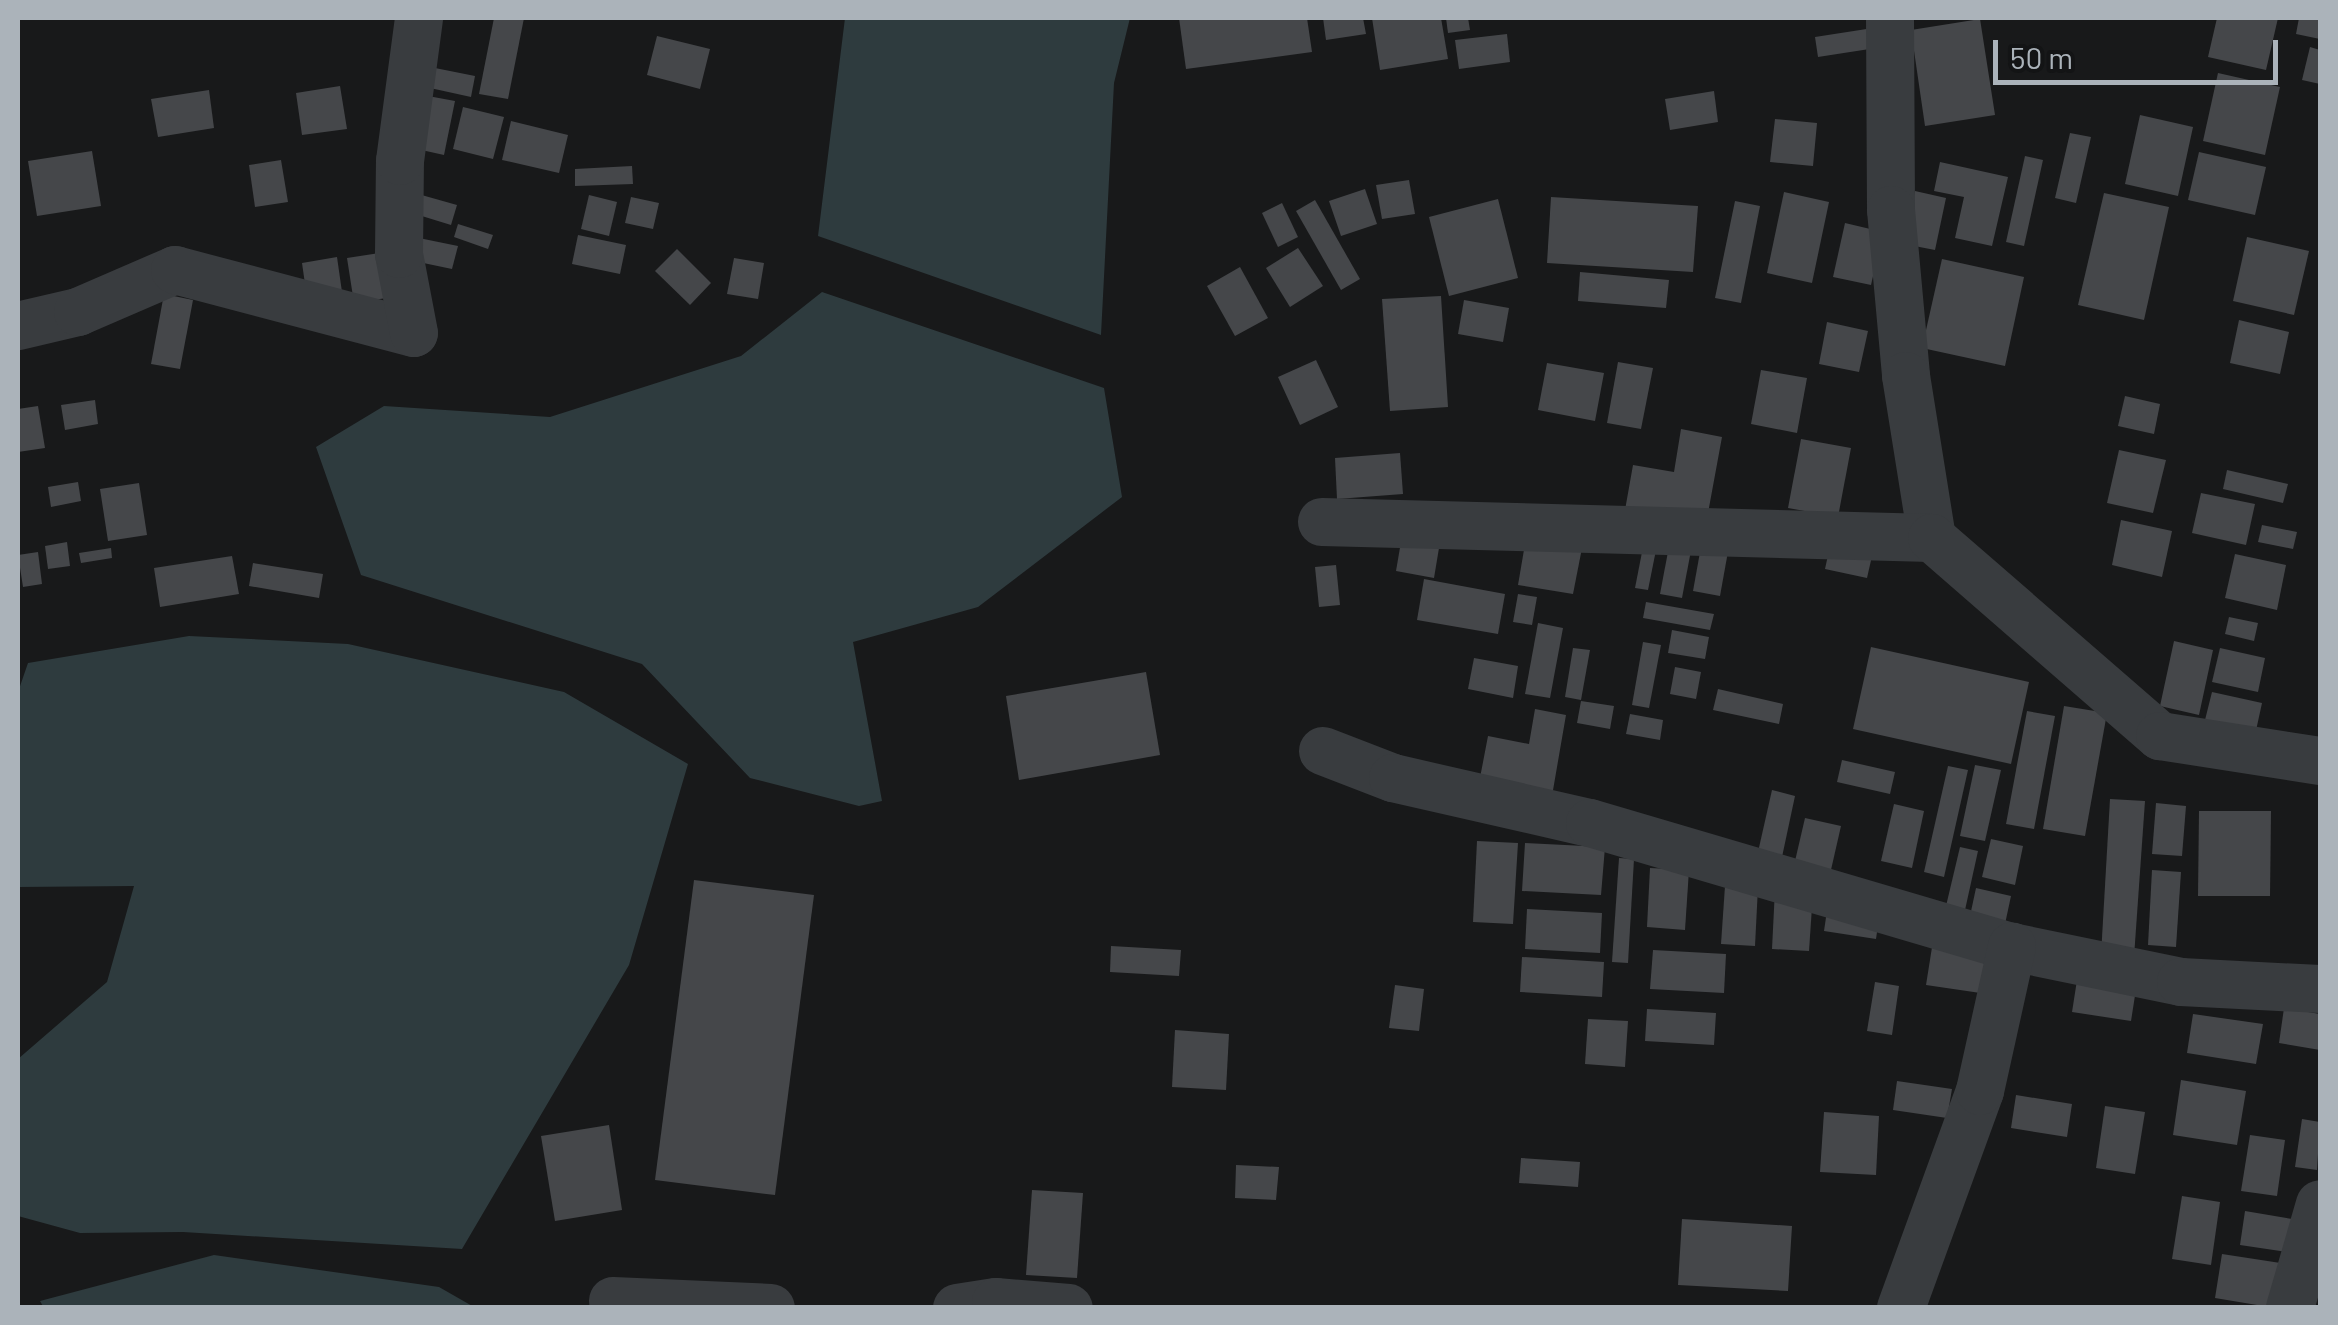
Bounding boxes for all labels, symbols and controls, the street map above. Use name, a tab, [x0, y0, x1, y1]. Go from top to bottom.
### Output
scale bar	[1998, 20, 2283, 82]
text: 50 m	[2010, 39, 2073, 75]

